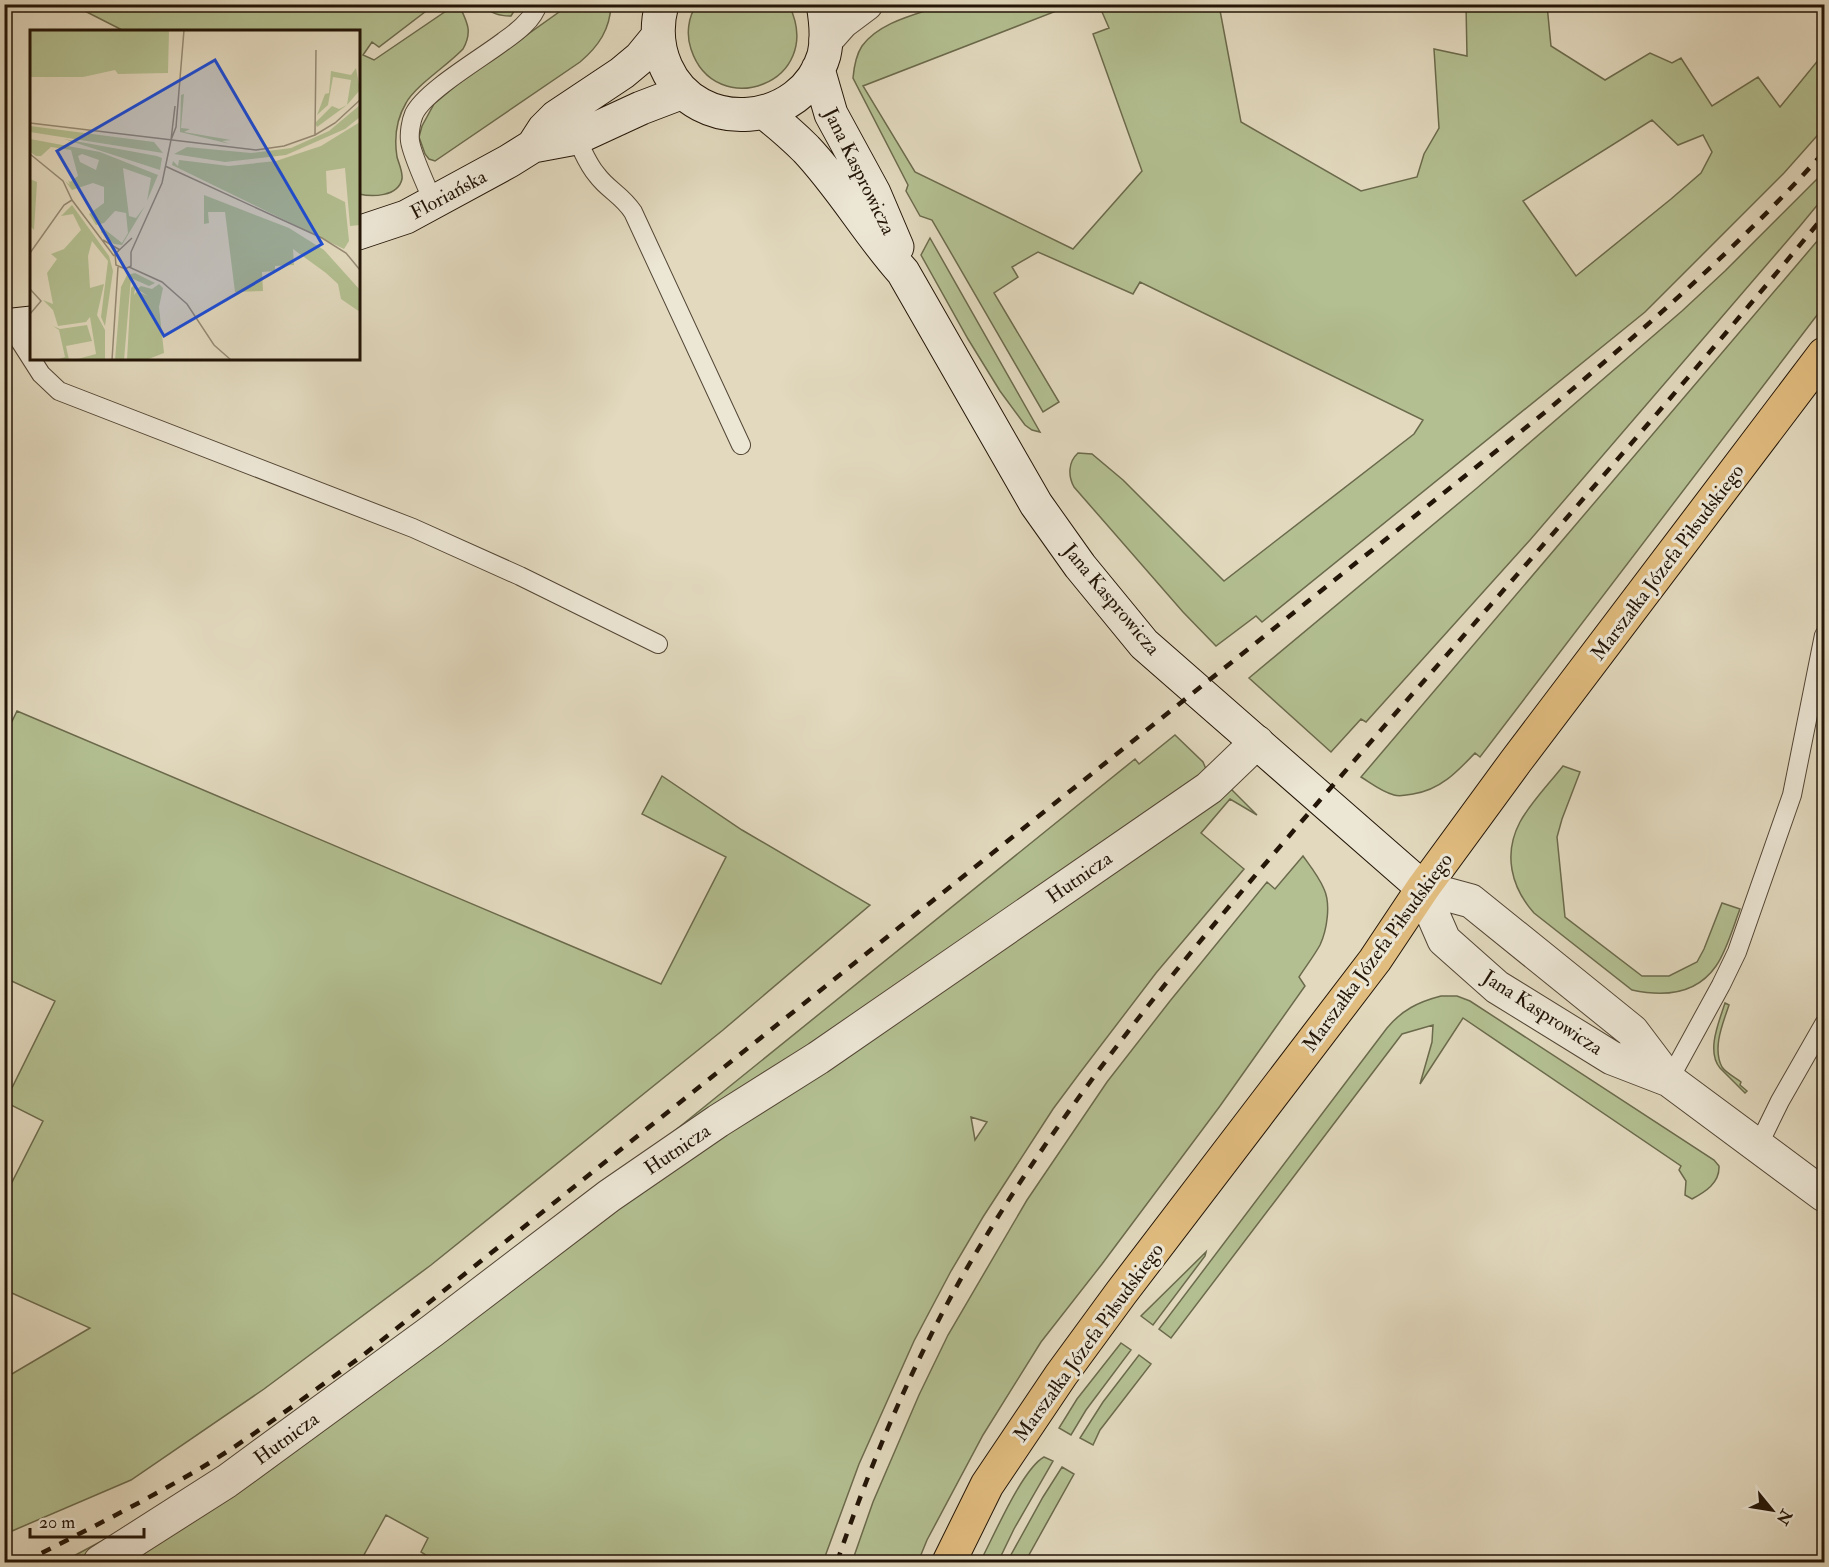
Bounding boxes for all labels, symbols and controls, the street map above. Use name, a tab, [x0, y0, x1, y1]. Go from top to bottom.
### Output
inset map	[30, 30, 360, 360]
street label: Jana Kasprowicza	[817, 103, 901, 240]
street label: Floriańska	[406, 164, 491, 225]
street label: Marszałka Józefa Piłsudskiego	[1585, 459, 1749, 665]
street label: Jana Kasprowicza	[1056, 538, 1166, 662]
street label: Hutnicza	[1042, 845, 1118, 909]
street label: Marszałka Józefa Piłsudskiego	[1297, 848, 1458, 1057]
street label: Jana Kasprowicza	[1477, 964, 1608, 1062]
street label: Hutnicza	[639, 1118, 716, 1181]
street label: Marszałka Józefa Piłsudskiego	[1008, 1238, 1169, 1447]
street label: Hutnicza	[249, 1406, 324, 1470]
north arrow	[1742, 1480, 1802, 1540]
scale bar	[30, 1501, 144, 1539]
text: N	[1772, 1505, 1797, 1529]
text: 20 m	[39, 1511, 75, 1534]

